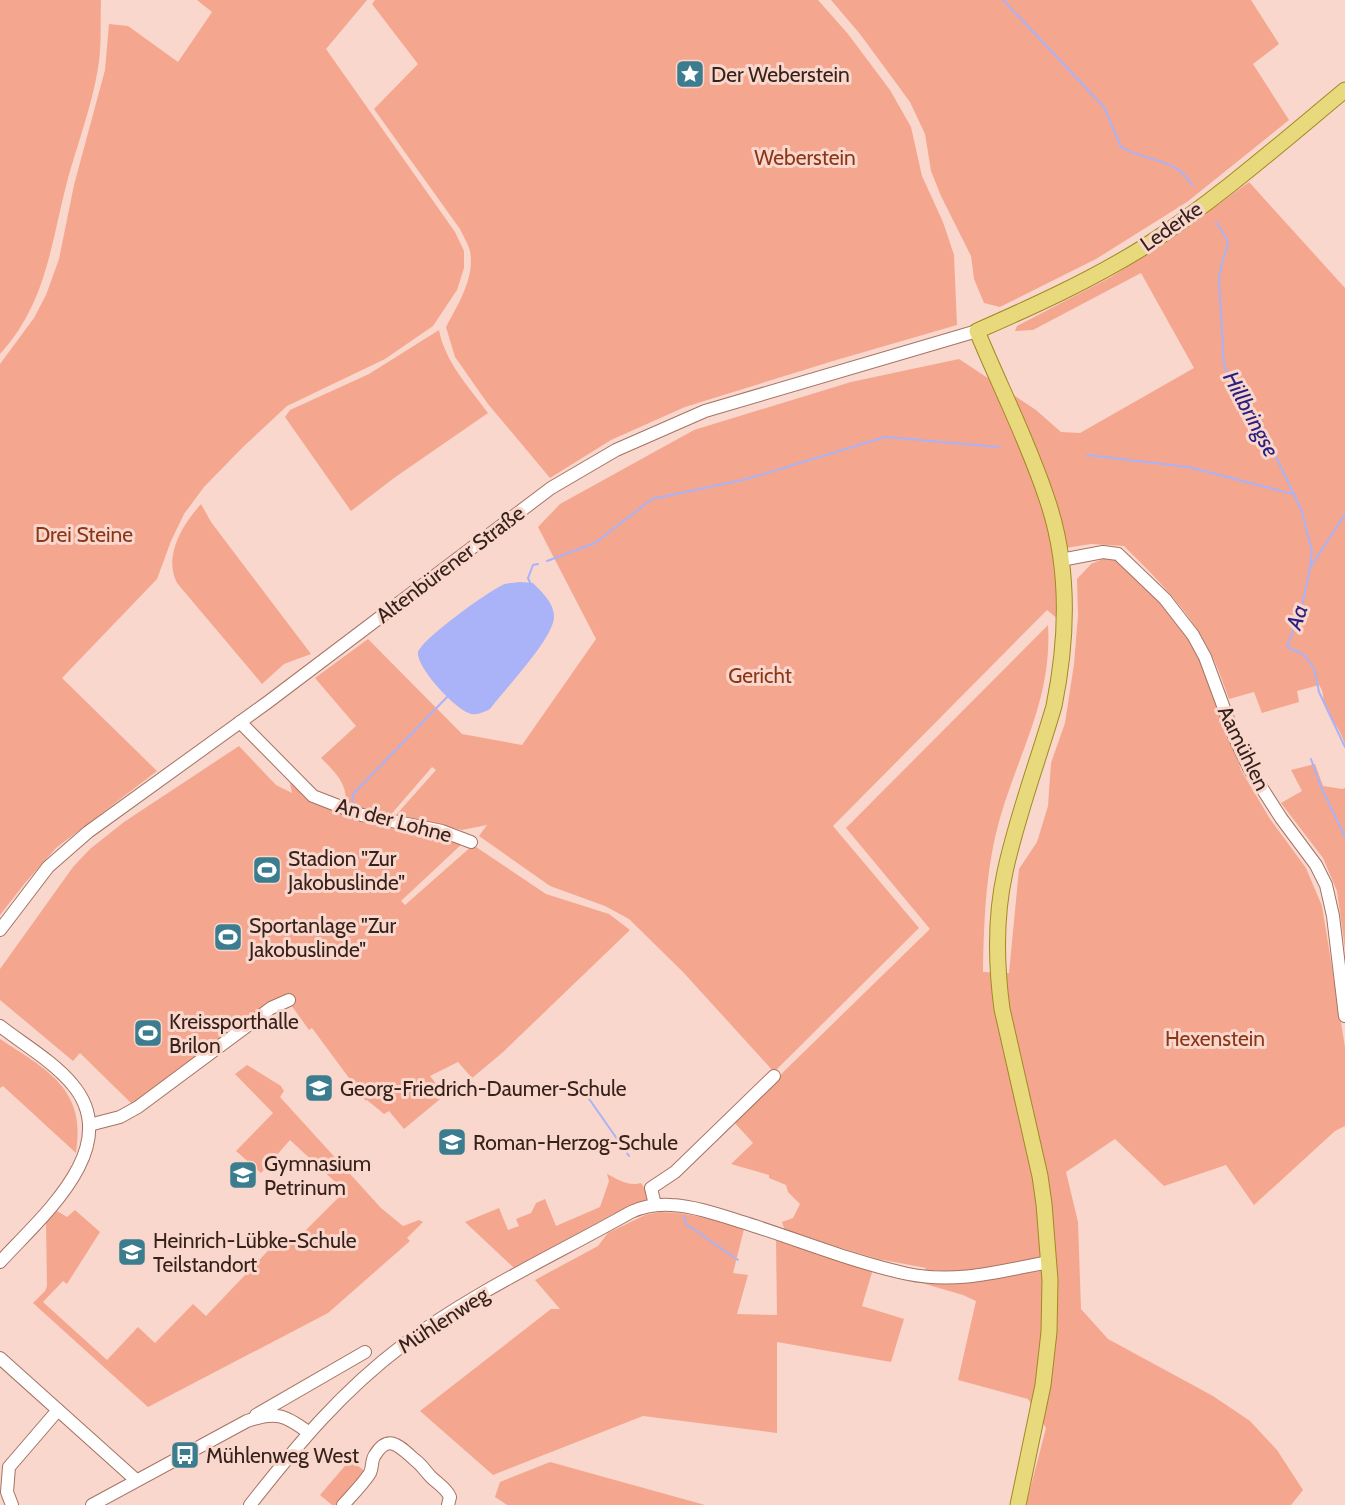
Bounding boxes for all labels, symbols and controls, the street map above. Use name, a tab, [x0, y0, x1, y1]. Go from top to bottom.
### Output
place icon: Der Weberstein	[674, 58, 706, 90]
place label: Der Weberstein	[711, 62, 850, 87]
park label: Weberstein	[754, 145, 856, 170]
street label: Lederke	[1135, 196, 1207, 256]
water label: Hillbringse	[1217, 367, 1285, 461]
street label: Altenbürener Straße	[371, 500, 529, 628]
park label: Drei Steine	[35, 522, 133, 547]
water label: Aa	[1280, 601, 1314, 634]
park label: Gericht	[728, 663, 792, 688]
street label: Aamühlen	[1213, 702, 1275, 794]
street label: An der Lohne	[333, 793, 455, 848]
place label: Stadion "Zur Jakobuslinde"	[287, 846, 405, 895]
sports icon: Stadion "Zur Jakobuslinde"	[251, 854, 283, 886]
place label: Sportanlage "Zur Jakobuslinde"	[248, 913, 397, 962]
sports icon: Sportanlage "Zur Jakobuslinde"	[212, 921, 244, 953]
place label: Kreissporthalle Brilon	[169, 1009, 299, 1058]
sports icon: Kreissporthalle Brilon	[132, 1017, 164, 1049]
park label: Hexenstein	[1165, 1026, 1265, 1051]
school or university icon: Georg-Friedrich-Daumer-Schule	[303, 1072, 335, 1104]
place label: Georg-Friedrich-Daumer-Schule	[340, 1076, 627, 1101]
school or university icon: Roman-Herzog-Schule	[436, 1126, 468, 1158]
place label: Roman-Herzog-Schule	[473, 1130, 678, 1155]
place label: Gymnasium Petrinum	[264, 1151, 371, 1200]
school or university icon: Gymnasium Petrinum	[227, 1159, 259, 1191]
place label: Heinrich-Lübke-Schule Teilstandort	[153, 1228, 357, 1277]
school or university icon: Heinrich-Lübke-Schule Teilstandort	[116, 1236, 148, 1268]
street label: Mühlenweg	[393, 1281, 493, 1358]
bus stop icon: Mühlenweg West	[169, 1439, 201, 1471]
place label: Mühlenweg West	[206, 1443, 359, 1468]

